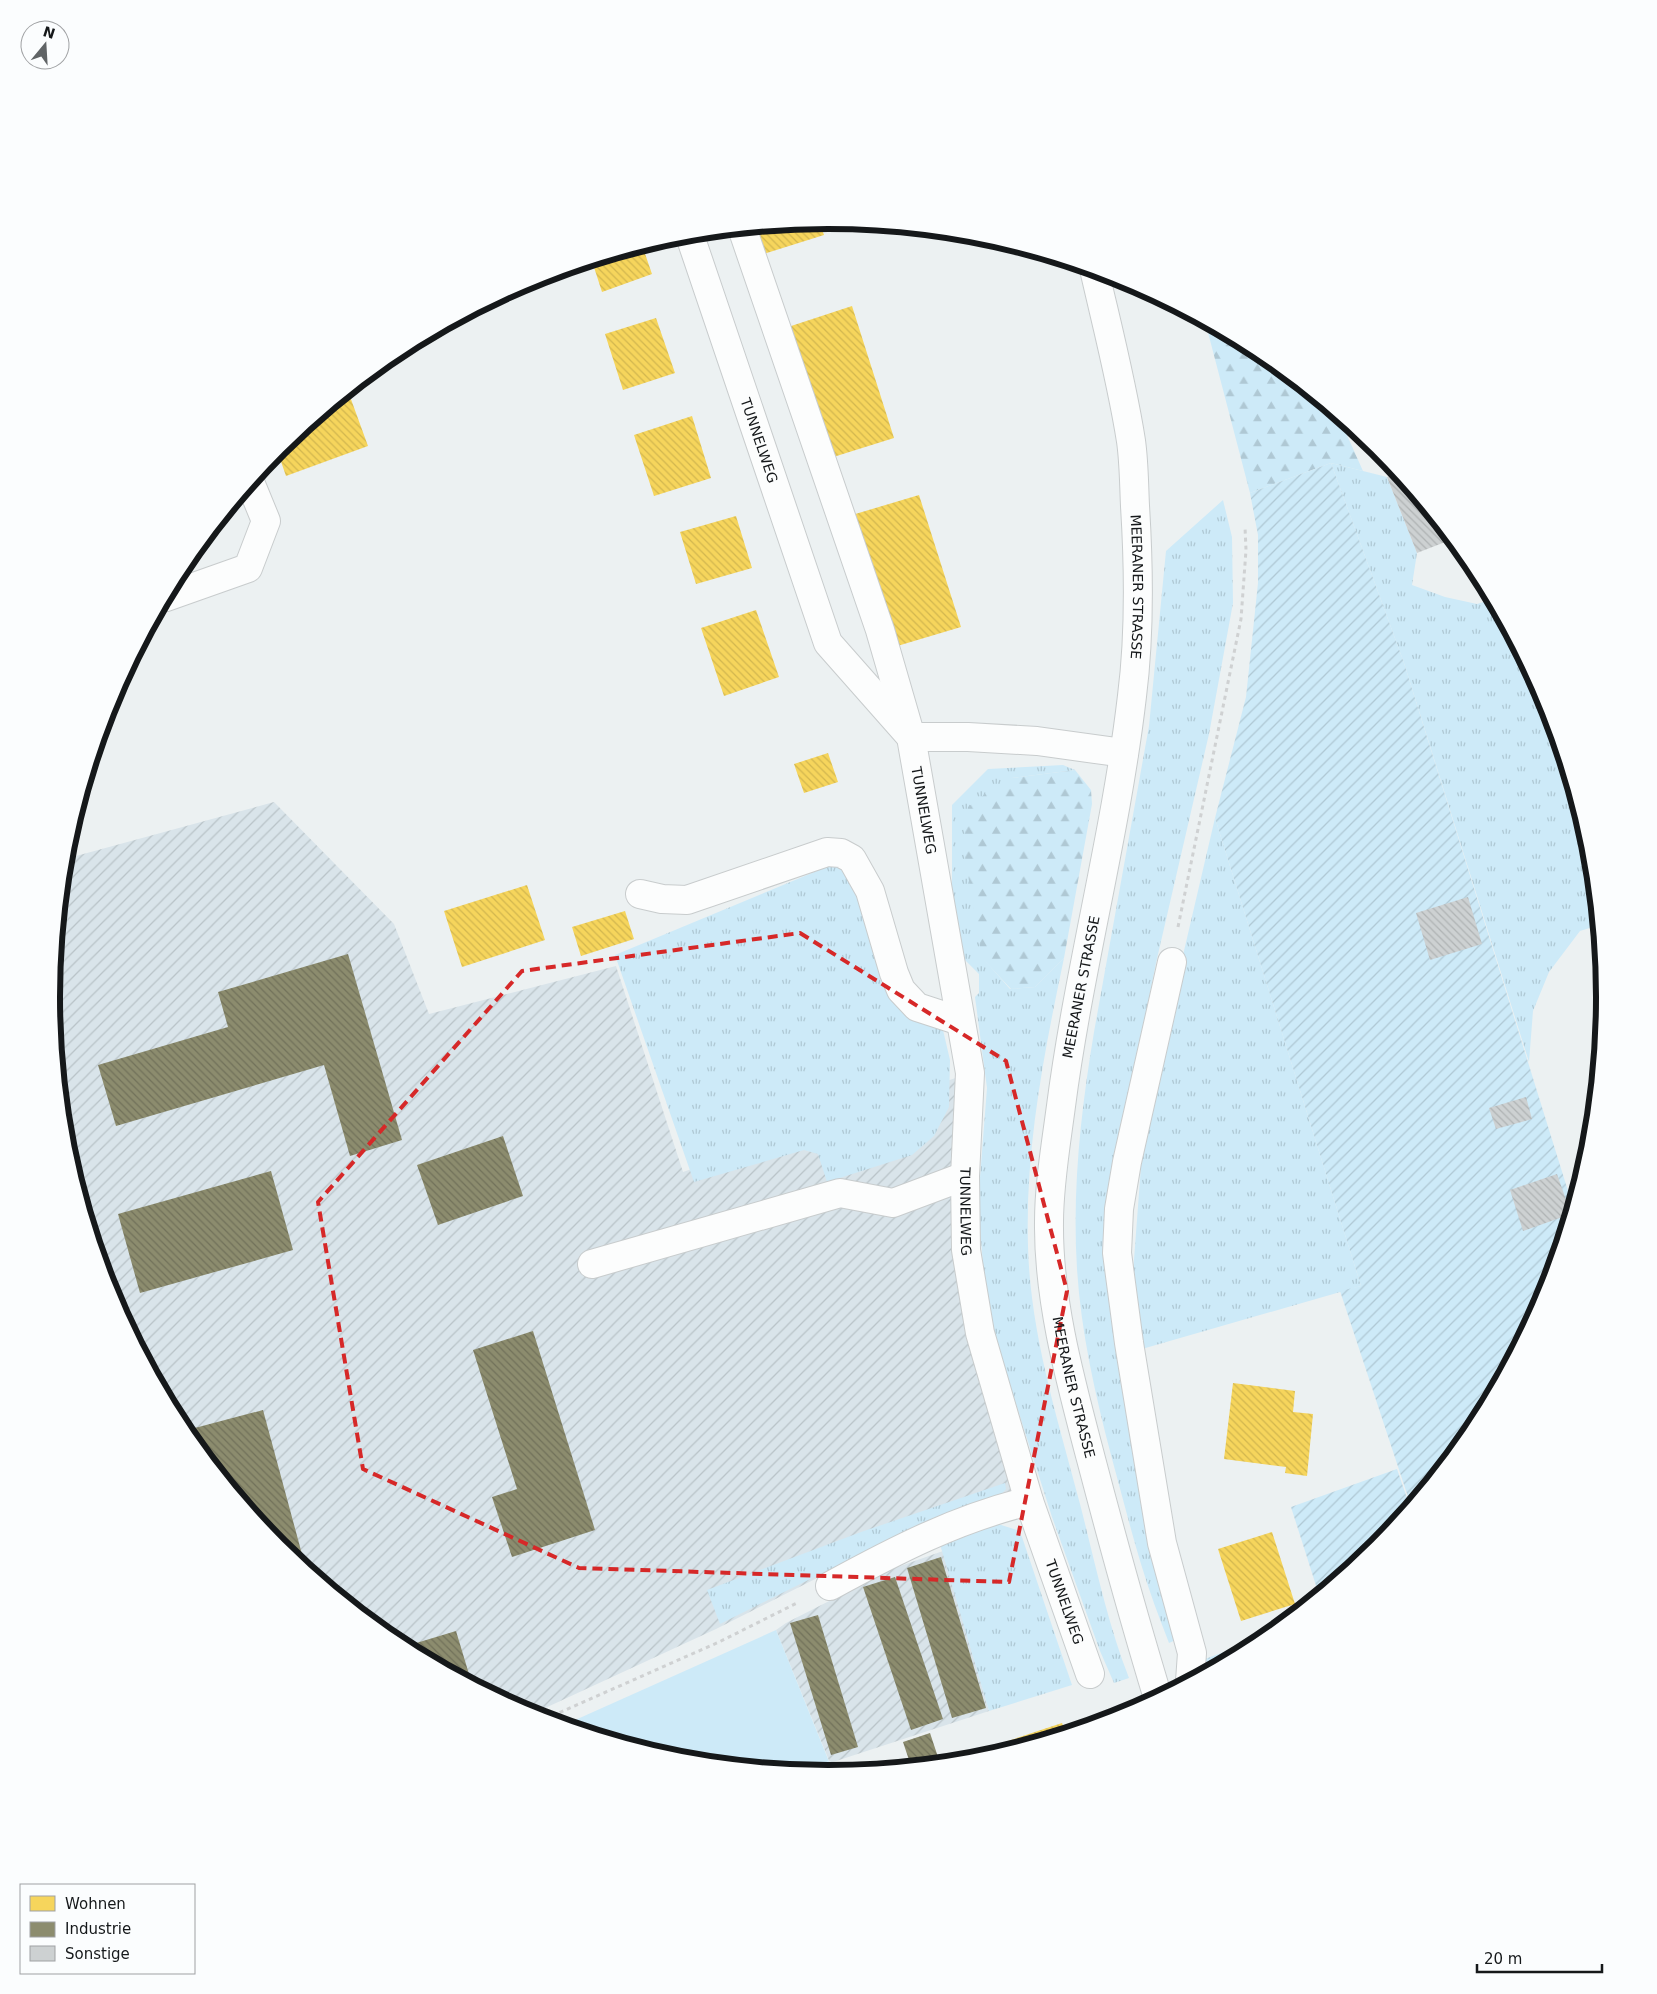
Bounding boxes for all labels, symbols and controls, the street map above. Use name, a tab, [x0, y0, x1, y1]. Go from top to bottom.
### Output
north arrow	[20, 20, 70, 70]
text: N	[41, 23, 57, 42]
street label: TUNNELWEG	[737, 395, 781, 485]
street label: MEERANER STRASSE	[1128, 514, 1146, 660]
street label: TUNNELWEG	[908, 764, 939, 856]
street label: MEERANER STRASSE	[1059, 914, 1103, 1060]
street label: TUNNELWEG	[957, 1166, 975, 1257]
street label: MEERANER STRASSE	[1050, 1315, 1098, 1460]
street label: TUNNELWEG	[1042, 1557, 1087, 1647]
legend	[20, 1884, 195, 1974]
text: Wohnen	[65, 1895, 126, 1913]
text: Industrie	[65, 1920, 131, 1938]
scale bar	[1477, 1942, 1602, 1974]
text: Sonstige	[65, 1945, 130, 1963]
text: 20 m	[1484, 1950, 1522, 1968]

